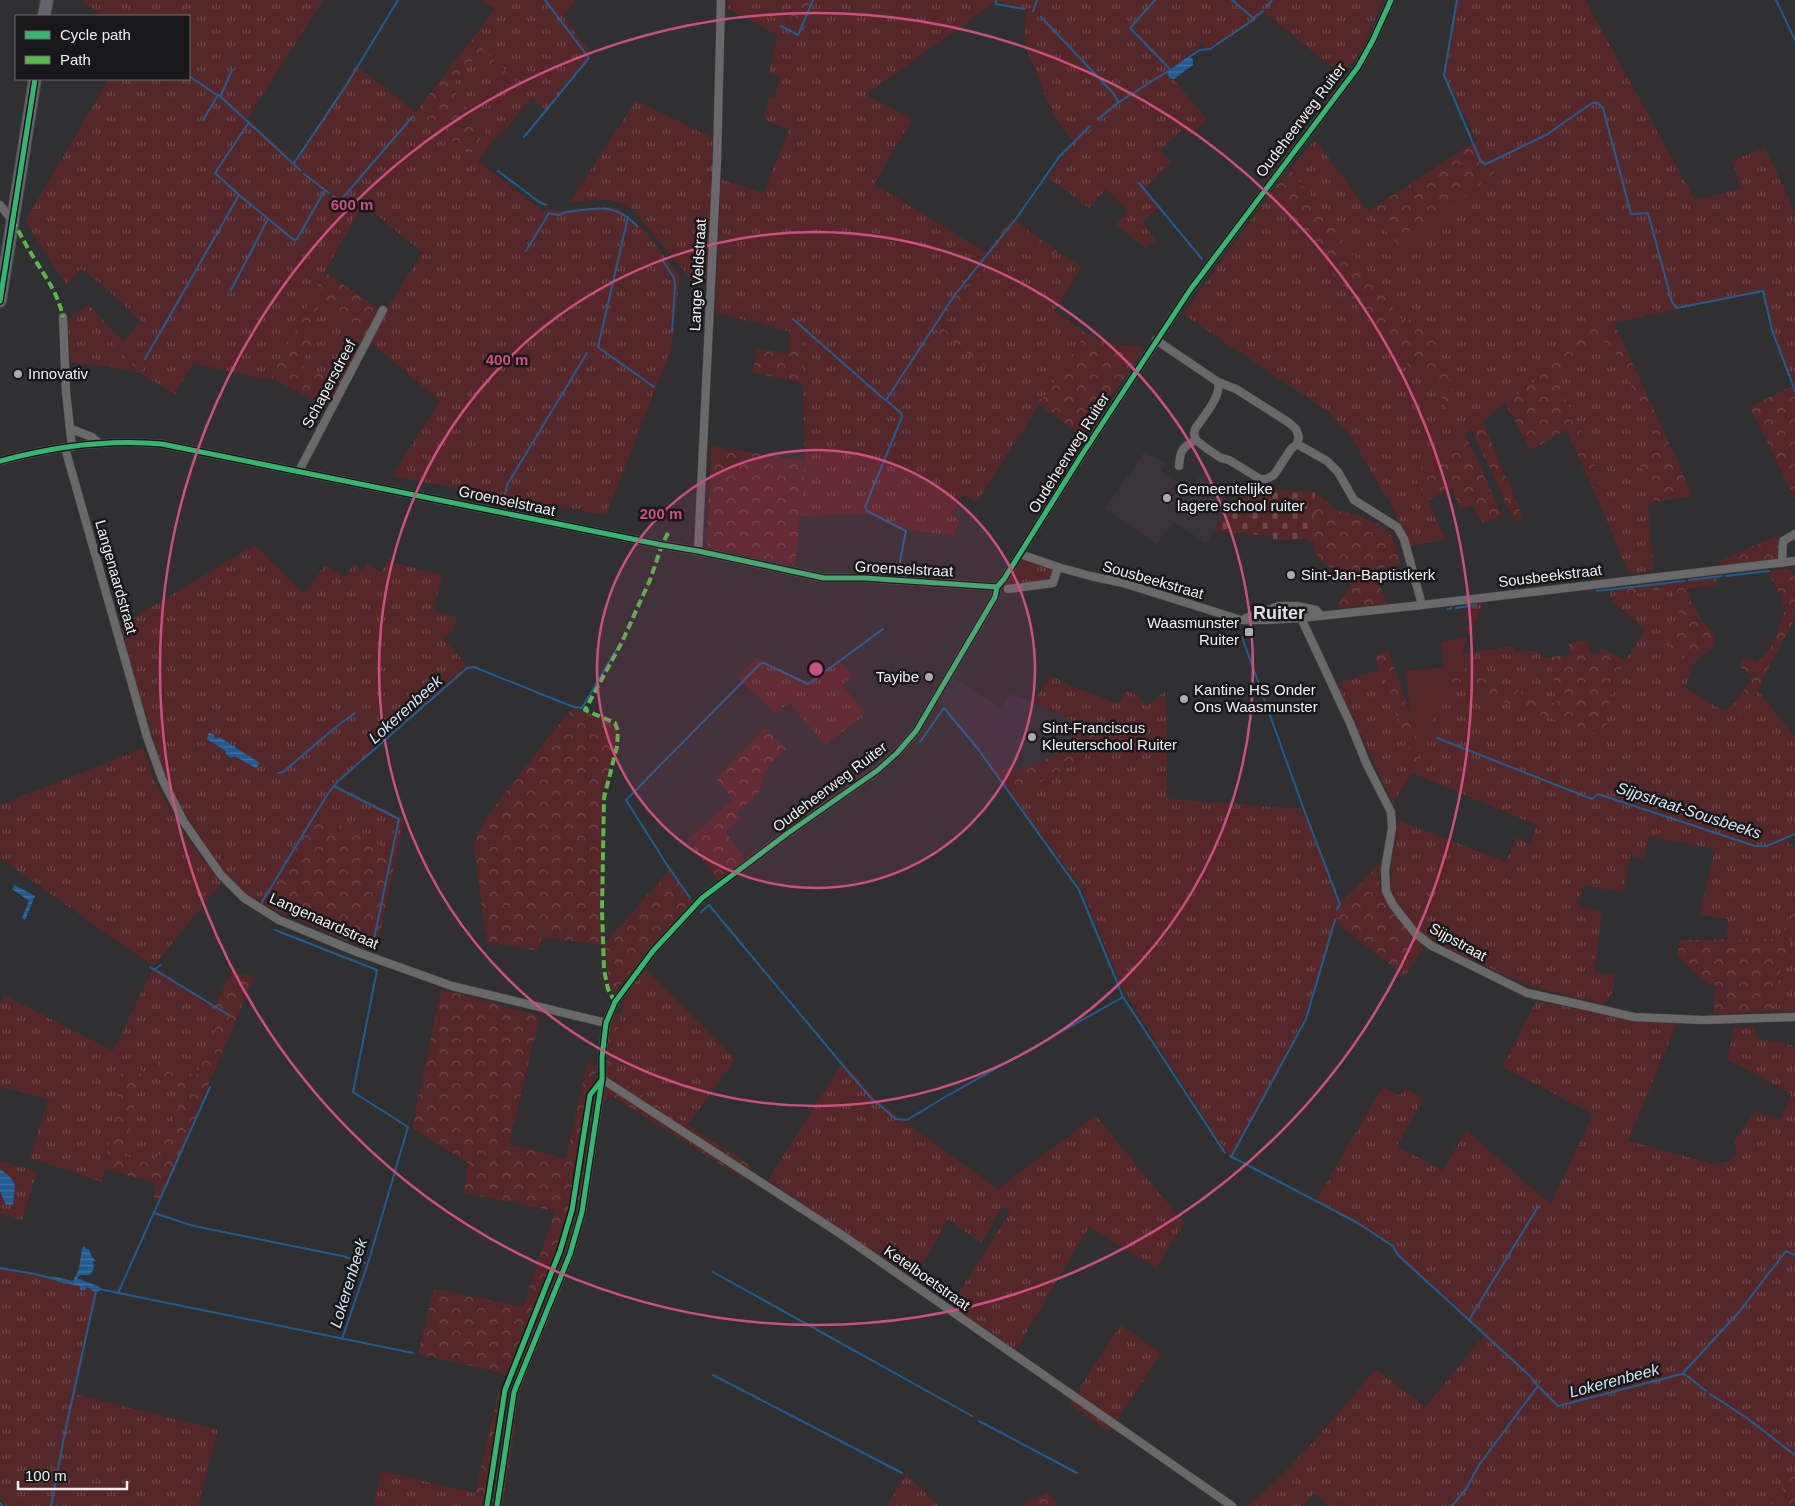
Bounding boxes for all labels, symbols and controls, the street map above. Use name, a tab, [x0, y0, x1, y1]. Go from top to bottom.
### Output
legend	[15, 15, 190, 80]
text: Cycle path	[60, 26, 131, 43]
text: Path	[60, 51, 91, 68]
street label: Oudeheerweg Ruiter	[1252, 59, 1349, 180]
text: 600 m	[331, 196, 373, 213]
street label: Lange Veldstraat	[686, 217, 709, 332]
street label: Schapersdreef	[298, 336, 359, 431]
text: 400 m	[486, 351, 528, 368]
place label: Innovativ	[28, 365, 89, 382]
marker: Innovativ	[12, 368, 24, 380]
street label: Oudeheerweg Ruiter	[1025, 390, 1112, 516]
place label: Gemeentelijke lagere school ruiter	[1177, 480, 1305, 514]
street label: Groenselstraat	[457, 482, 558, 519]
marker: Gemeentelijke lagere school ruiter	[1161, 492, 1173, 504]
text: 200 m	[640, 505, 682, 522]
street label: Langenaardstraat	[92, 518, 141, 637]
street label: Groenselstraat	[854, 557, 954, 580]
street label: Sousbeekstraat	[1101, 557, 1206, 602]
street label: Sousbeekstraat	[1497, 561, 1604, 590]
place label: Sint-Jan-Baptistkerk	[1301, 566, 1436, 583]
marker: Sint-Jan-Baptistkerk	[1285, 569, 1297, 581]
district label: Ruiter	[1253, 603, 1305, 623]
place label: Waasmunster Ruiter	[1147, 614, 1239, 648]
marker: Waasmunster Ruiter	[1243, 626, 1255, 638]
centre of rings	[807, 660, 825, 678]
place label: Tayibe	[876, 668, 919, 685]
water label: Lokerenbeek	[365, 671, 446, 747]
marker: Tayibe	[923, 671, 935, 683]
place label: Kantine HS Onder Ons Waasmunster	[1194, 681, 1318, 715]
marker: Kantine HS Onder Ons Waasmunster	[1178, 693, 1190, 705]
place label: Sint-Franciscus Kleuterschool Ruiter	[1042, 719, 1177, 753]
marker: Sint-Franciscus Kleuterschool Ruiter	[1026, 731, 1038, 743]
street label: Oudeheerweg Ruiter	[769, 738, 890, 835]
water label: Sijpstraat-Sousbeeks	[1614, 779, 1763, 842]
street label: Langenaardstraat	[267, 889, 382, 953]
street label: Sijpstraat	[1427, 919, 1490, 965]
water label: Lokerenbeek	[327, 1235, 370, 1330]
street label: Ketelboetstraat	[881, 1242, 974, 1314]
water label: Lokerenbeek	[1567, 1360, 1662, 1401]
scale bar	[18, 1458, 126, 1490]
text: 100 m	[25, 1467, 67, 1484]

